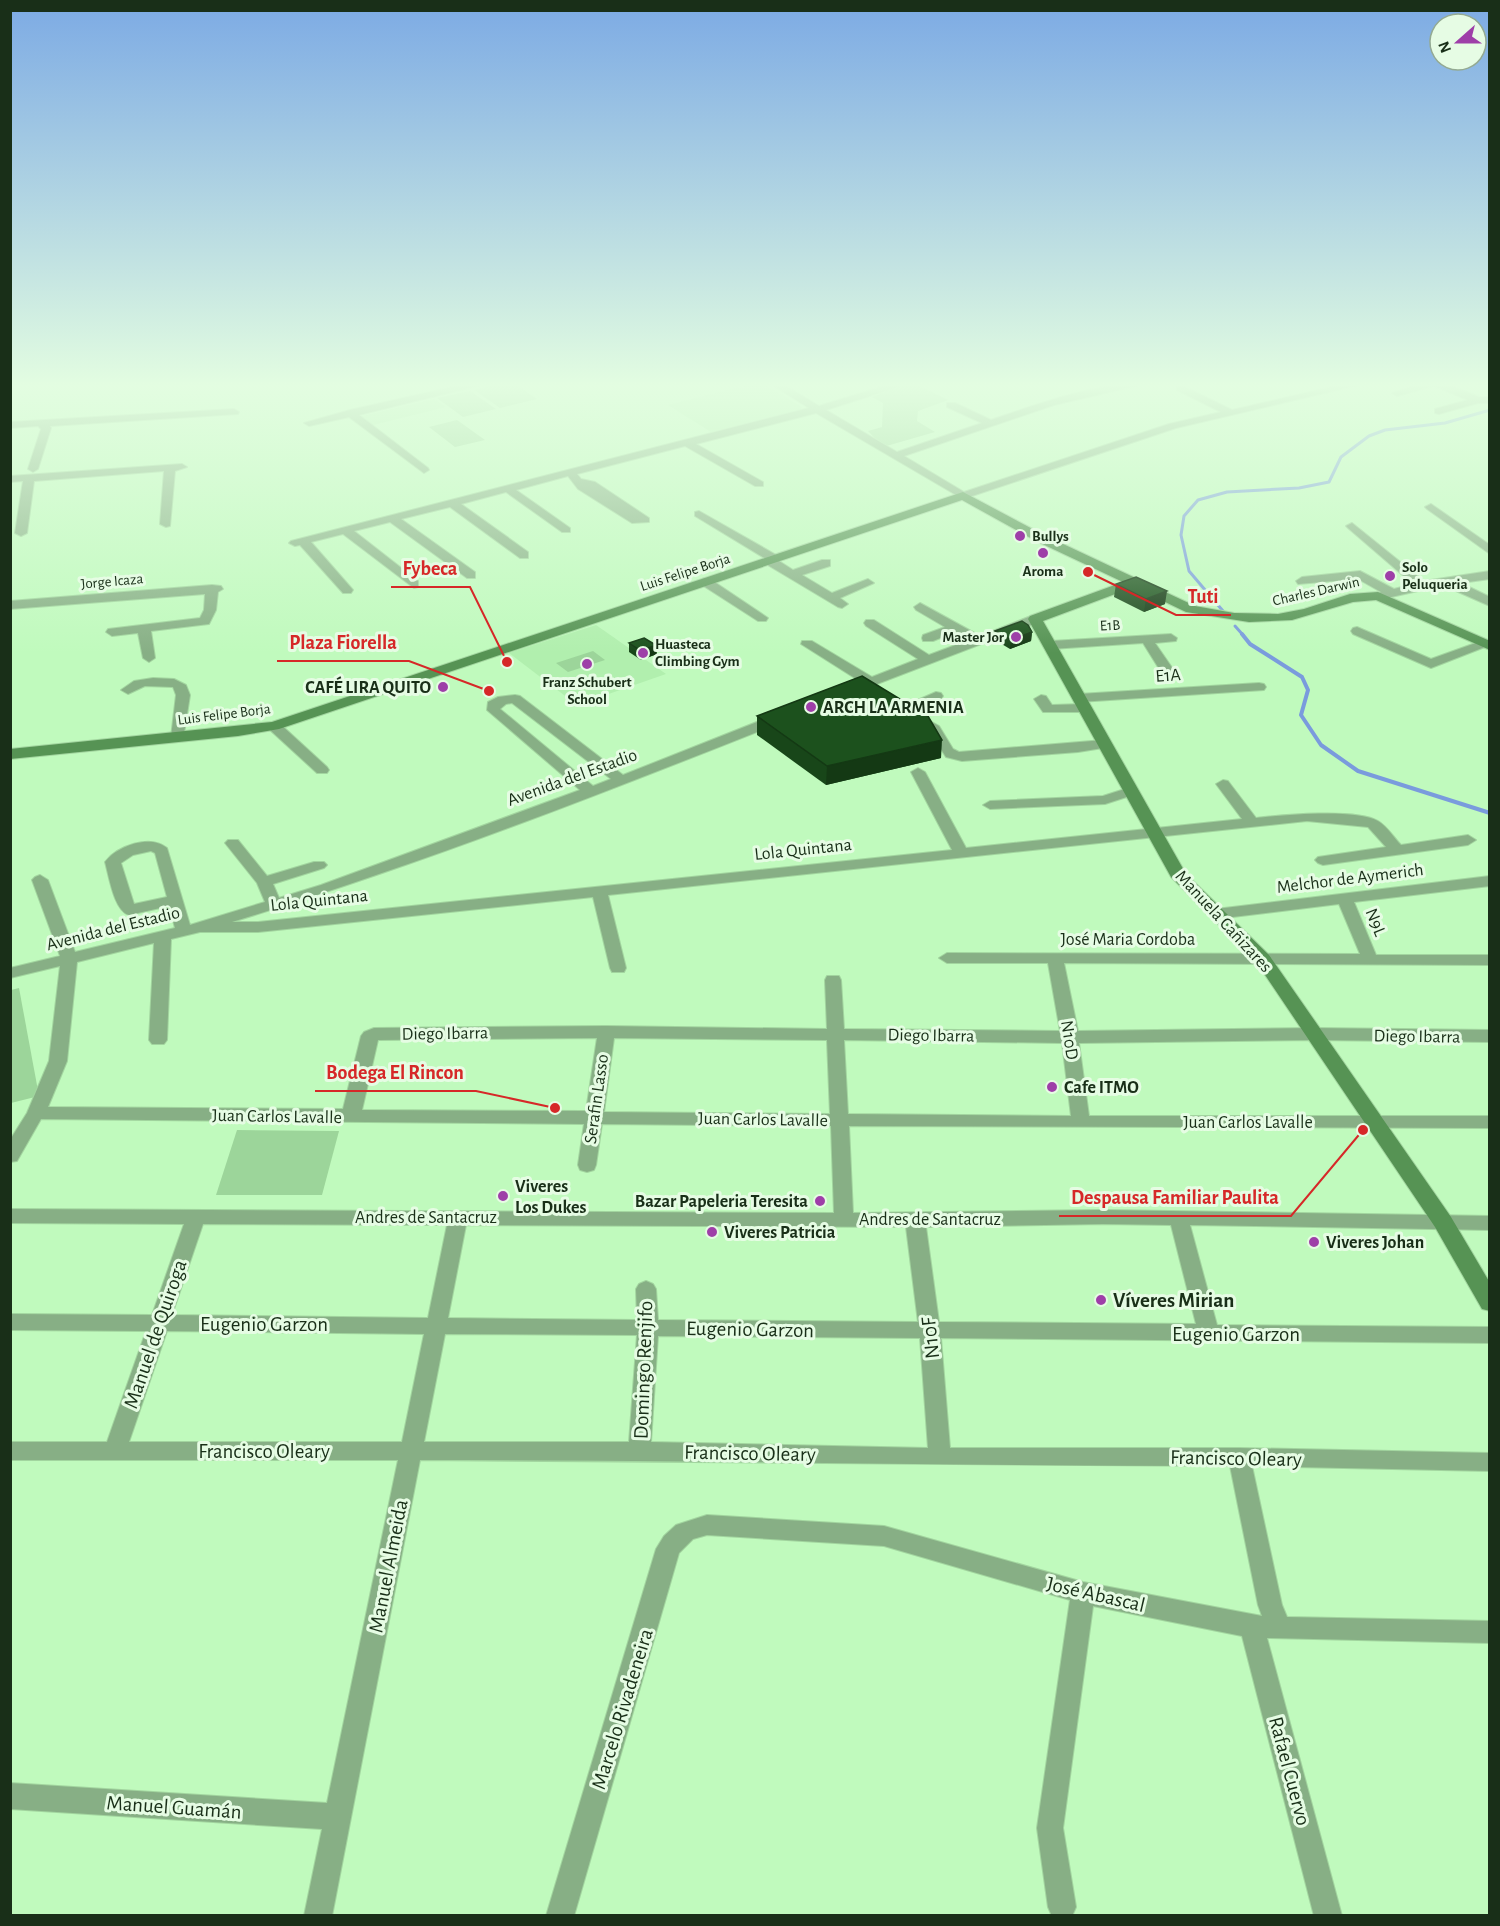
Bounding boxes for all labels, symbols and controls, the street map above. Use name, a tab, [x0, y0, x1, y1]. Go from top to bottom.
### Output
north arrow	[1428, 12, 1488, 72]
text: N	[1435, 39, 1454, 55]
marker: Bullys	[1013, 529, 1027, 543]
place label: Bullys	[1032, 529, 1069, 544]
marker: Aroma	[1036, 546, 1050, 560]
callout: Fybeca	[391, 549, 470, 587]
street label: Luis Felipe Borja	[638, 551, 732, 594]
text: Fybeca	[403, 559, 458, 579]
place label: Solo Peluqueria	[1402, 560, 1468, 592]
place label: Aroma	[1023, 564, 1063, 579]
marker: Solo Peluqueria	[1383, 569, 1397, 583]
street label: Jorge Icaza	[80, 571, 144, 592]
street label: Charles Darwin	[1271, 574, 1361, 609]
callout: Tuti	[1176, 577, 1231, 615]
text: Tuti	[1187, 587, 1219, 607]
street label: E1B	[1099, 617, 1121, 634]
callout: Plaza Fiorella	[277, 623, 409, 661]
place label: Master Jor	[942, 630, 1005, 645]
marker: Master Jor	[1009, 630, 1023, 644]
text: Plaza Fiorella	[289, 633, 397, 653]
place label: Huasteca Climbing Gym	[655, 637, 740, 669]
marker: Huasteca Climbing Gym	[636, 646, 650, 660]
marker: Franz Schubert School	[580, 657, 594, 671]
street label: E1A	[1155, 666, 1182, 686]
place label: Franz Schubert School	[542, 675, 632, 707]
place label: CAFÉ LIRA QUITO	[305, 676, 431, 697]
marker: CAFÉ LIRA QUITO	[436, 680, 450, 694]
place label: ARCH LA ARMENIA	[823, 699, 964, 717]
marker: ARCH LA ARMENIA	[804, 700, 818, 714]
street label: Luis Felipe Borja	[177, 701, 272, 728]
street label: Avenida del Estadio	[505, 746, 640, 810]
street label: Lola Quintana	[754, 836, 853, 864]
street label: Melchor de Aymerich	[1276, 861, 1425, 897]
street label: Manuela Cañizares	[1172, 867, 1275, 976]
street label: Lola Quintana	[270, 887, 369, 915]
street label: Avenida del Estadio	[45, 904, 182, 954]
street label: N9L	[1361, 906, 1389, 939]
street label: José Maria Cordoba	[1061, 931, 1195, 949]
street label: N10D	[1057, 1019, 1081, 1061]
street label: Diego Ibarra	[402, 1024, 488, 1044]
street label: Diego Ibarra	[888, 1026, 974, 1046]
street label: Diego Ibarra	[1374, 1027, 1460, 1047]
callout: Bodega El Rincon	[315, 1053, 476, 1091]
street label: Serafin Lasso	[582, 1053, 612, 1145]
text: Bodega El Rincon	[326, 1063, 464, 1083]
place label: Cafe ITMO	[1064, 1079, 1139, 1097]
marker: Cafe ITMO	[1045, 1080, 1059, 1094]
street label: Juan Carlos Lavalle	[212, 1107, 342, 1127]
street label: Juan Carlos Lavalle	[698, 1110, 828, 1130]
street label: Juan Carlos Lavalle	[1183, 1114, 1313, 1132]
place label: Viveres Los Dukes	[515, 1178, 586, 1217]
callout: Despausa Familiar Paulita	[1059, 1178, 1291, 1216]
text: Despausa Familiar Paulita	[1071, 1188, 1279, 1208]
marker: Viveres Los Dukes	[496, 1189, 510, 1203]
place label: Bazar Papeleria Teresita	[635, 1193, 808, 1211]
marker: Bazar Papeleria Teresita	[813, 1194, 827, 1208]
street label: Andres de Santacruz	[355, 1209, 497, 1227]
street label: Andres de Santacruz	[859, 1211, 1001, 1229]
place label: Viveres Patricia	[724, 1224, 836, 1242]
marker: Viveres Patricia	[705, 1225, 719, 1239]
place label: Viveres Johan	[1326, 1234, 1424, 1252]
marker: Viveres Johan	[1307, 1235, 1321, 1249]
street label: Manuel de Quiroga	[120, 1257, 191, 1411]
place label: Víveres Mirian	[1113, 1290, 1234, 1311]
marker: Víveres Mirian	[1094, 1293, 1108, 1307]
street label: Domingo Renjifo	[631, 1300, 656, 1440]
street label: Eugenio Garzon	[200, 1314, 328, 1335]
street label: N10F	[918, 1315, 943, 1360]
street label: Eugenio Garzon	[686, 1318, 814, 1341]
street label: Eugenio Garzon	[1172, 1324, 1300, 1345]
street label: Francisco Oleary	[198, 1441, 330, 1462]
street label: Francisco Oleary	[684, 1442, 816, 1465]
street label: Francisco Oleary	[1170, 1447, 1302, 1470]
street label: Manuel Almeida	[365, 1497, 412, 1634]
street label: José Abascal	[1045, 1573, 1147, 1616]
street label: Marcelo Rivadeneira	[588, 1626, 657, 1792]
street label: Rafael Cuervo	[1265, 1714, 1314, 1828]
street label: Manuel Guamán	[106, 1792, 242, 1823]

